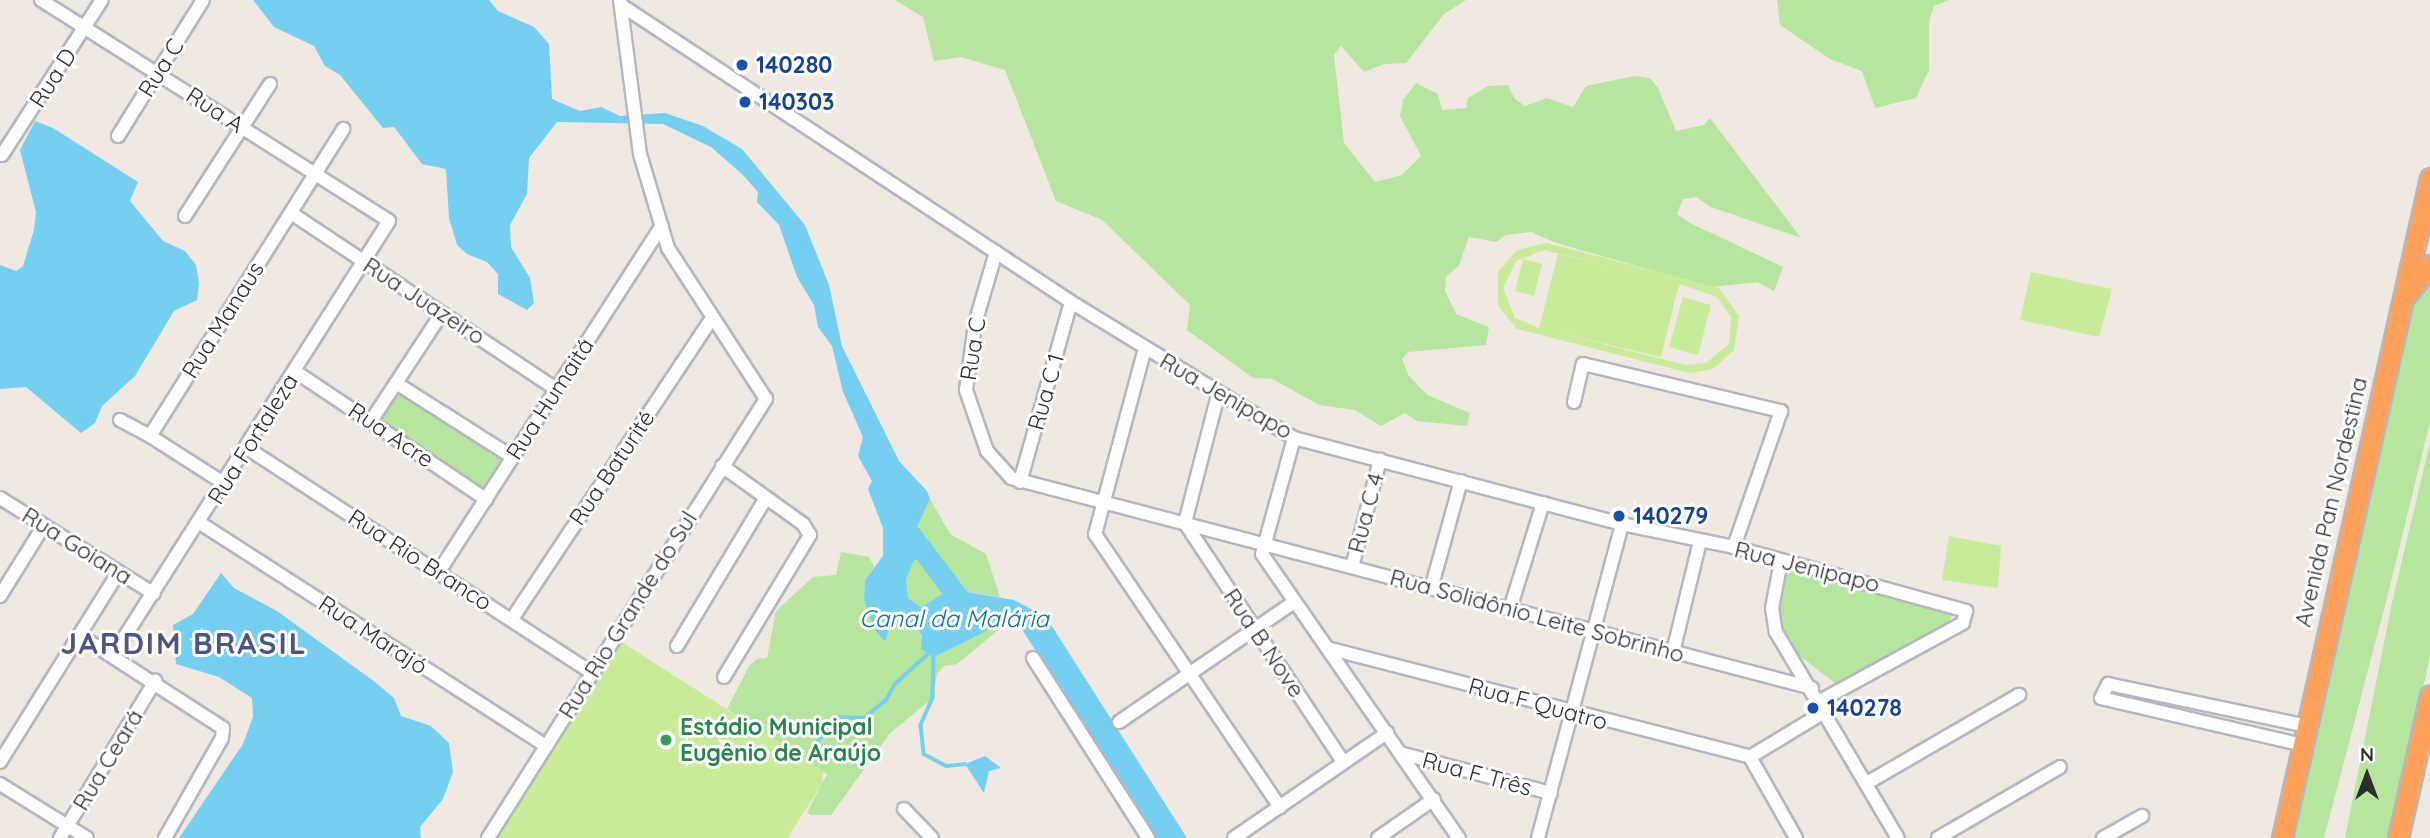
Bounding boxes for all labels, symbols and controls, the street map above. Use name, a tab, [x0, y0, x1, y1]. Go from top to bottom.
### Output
street label: Rua C	[132, 34, 190, 102]
street label: Rua D	[24, 43, 82, 113]
place label: 140280	[756, 51, 832, 79]
marker: 140280	[734, 57, 750, 73]
street label: Rua A	[181, 81, 249, 139]
place label: 140303	[759, 88, 834, 116]
marker: 140303	[737, 94, 753, 110]
street label: Rua Juazeiro	[358, 251, 490, 351]
street label: Rua Manaus	[176, 257, 270, 383]
street label: Rua C	[954, 315, 992, 383]
street label: Rua Humaitá	[500, 333, 600, 465]
street label: Rua Jenipapo	[1155, 347, 1297, 445]
street label: Rua C 1	[1022, 351, 1070, 433]
street label: Rua Fortaleza	[202, 369, 304, 509]
street label: Avenida Pan Nordestina	[2289, 374, 2373, 630]
street label: Rua Acre	[343, 397, 439, 473]
street label: Rua Baturité	[563, 405, 661, 531]
street label: Rua C 4	[1342, 470, 1390, 556]
street label: Rua Goiana	[17, 501, 137, 591]
place label: 140279	[1633, 502, 1708, 530]
street label: Rua Rio Branco	[343, 503, 497, 617]
street label: Rua Rio Grande do Sul	[553, 506, 703, 724]
marker: 140279	[1611, 508, 1627, 524]
street label: Rua Jenipapo	[1732, 536, 1882, 598]
street label: Rua Solidônio Leite Sobrinho	[1387, 563, 1687, 669]
street label: Rua B Nove	[1218, 583, 1310, 703]
street label: Rua Marajó	[313, 590, 433, 680]
water label: Canal da Malária	[859, 605, 1049, 633]
district label: JARDIM BRASIL	[62, 625, 306, 661]
street label: Rua F Quatro	[1466, 672, 1610, 736]
place label: 140278	[1827, 694, 1902, 722]
marker: 140278	[1805, 700, 1821, 716]
street label: Rua Ceará	[67, 704, 149, 816]
place label: Estádio Municipal Eugênio de Araújo	[680, 713, 881, 767]
marker: Estádio Municipal Eugênio de Araújo	[658, 732, 674, 748]
north arrow	[2332, 740, 2402, 810]
text: N	[2360, 742, 2374, 766]
street label: Rua F Três	[1419, 746, 1535, 802]

